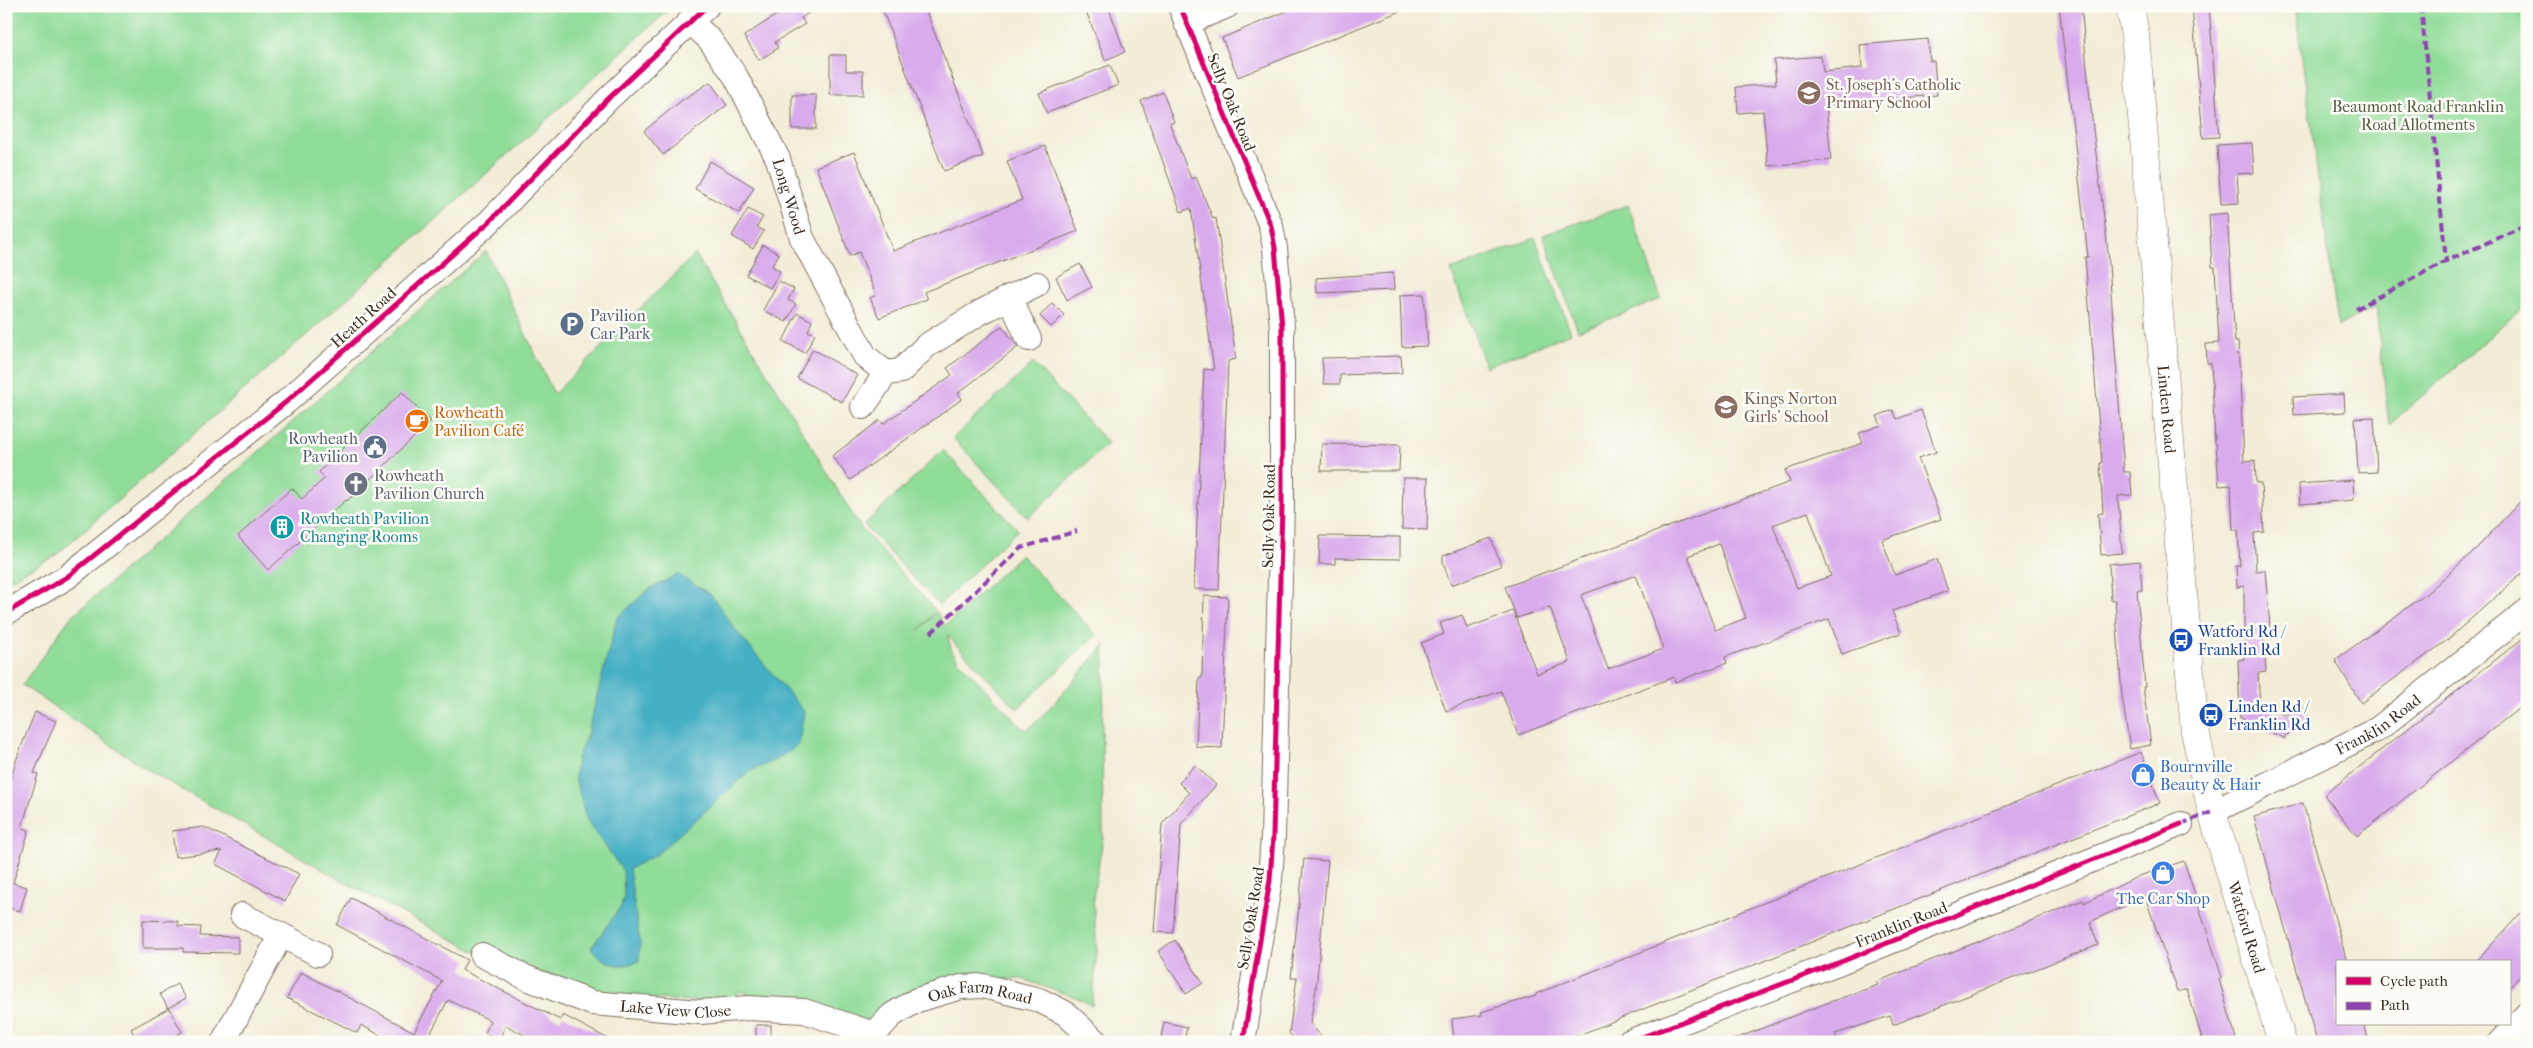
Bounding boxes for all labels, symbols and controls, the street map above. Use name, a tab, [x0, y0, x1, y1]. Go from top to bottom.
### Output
street label: Selly Oak Road	[1203, 50, 1260, 154]
place label: St. Joseph's Catholic Primary School	[1826, 75, 1961, 112]
school or university icon: St. Joseph's Catholic Primary School	[1796, 80, 1822, 106]
park label: Beaumont Road Franklin Road Allotments	[2332, 97, 2505, 134]
street label: Long Wood	[768, 156, 809, 237]
street label: Heath Road	[327, 283, 400, 352]
place label: Pavilion Car Park	[590, 306, 651, 343]
parking icon: Pavilion Car Park	[559, 311, 585, 337]
street label: Linden Road	[2153, 364, 2180, 454]
place label: Kings Norton Girls' School	[1744, 389, 1838, 426]
school or university icon: Kings Norton Girls' School	[1713, 394, 1739, 420]
place label: Rowheath Pavilion Café	[434, 403, 524, 440]
cafe icon: Rowheath Pavilion Café	[404, 408, 430, 434]
place label: Rowheath Pavilion	[288, 429, 359, 466]
public building icon: Rowheath Pavilion	[362, 434, 388, 460]
street label: Selly Oak Road	[1258, 464, 1279, 568]
place label: Rowheath Pavilion Church	[374, 466, 484, 503]
church icon: Rowheath Pavilion Church	[343, 471, 369, 497]
place label: Rowheath Pavilion Changing Rooms	[300, 509, 430, 546]
building icon: Rowheath Pavilion Changing Rooms	[269, 514, 295, 540]
place label: Watford Rd / Franklin Rd	[2197, 622, 2287, 659]
bus stop icon: Watford Rd / Franklin Rd	[2168, 627, 2194, 653]
street label: Franklin Road	[2332, 690, 2425, 759]
place label: Linden Rd / Franklin Rd	[2228, 697, 2311, 734]
bus stop icon: Linden Rd / Franklin Rd	[2198, 702, 2224, 728]
place label: Bournville Beauty & Hair	[2160, 757, 2261, 794]
shop icon: Bournville Beauty & Hair	[2130, 762, 2156, 788]
shop icon: The Car Shop	[2150, 860, 2176, 886]
street label: Selly Oak Road	[1233, 865, 1268, 971]
street label: Watford Road	[2223, 878, 2270, 976]
place label: The Car Shop	[2116, 889, 2210, 908]
street label: Franklin Road	[1852, 897, 1950, 952]
legend	[2336, 960, 2510, 1026]
text: Cycle path	[2380, 972, 2448, 990]
street label: Oak Farm Road	[926, 977, 1035, 1008]
street label: Lake View Close	[619, 996, 732, 1022]
text: Path	[2380, 996, 2410, 1014]

